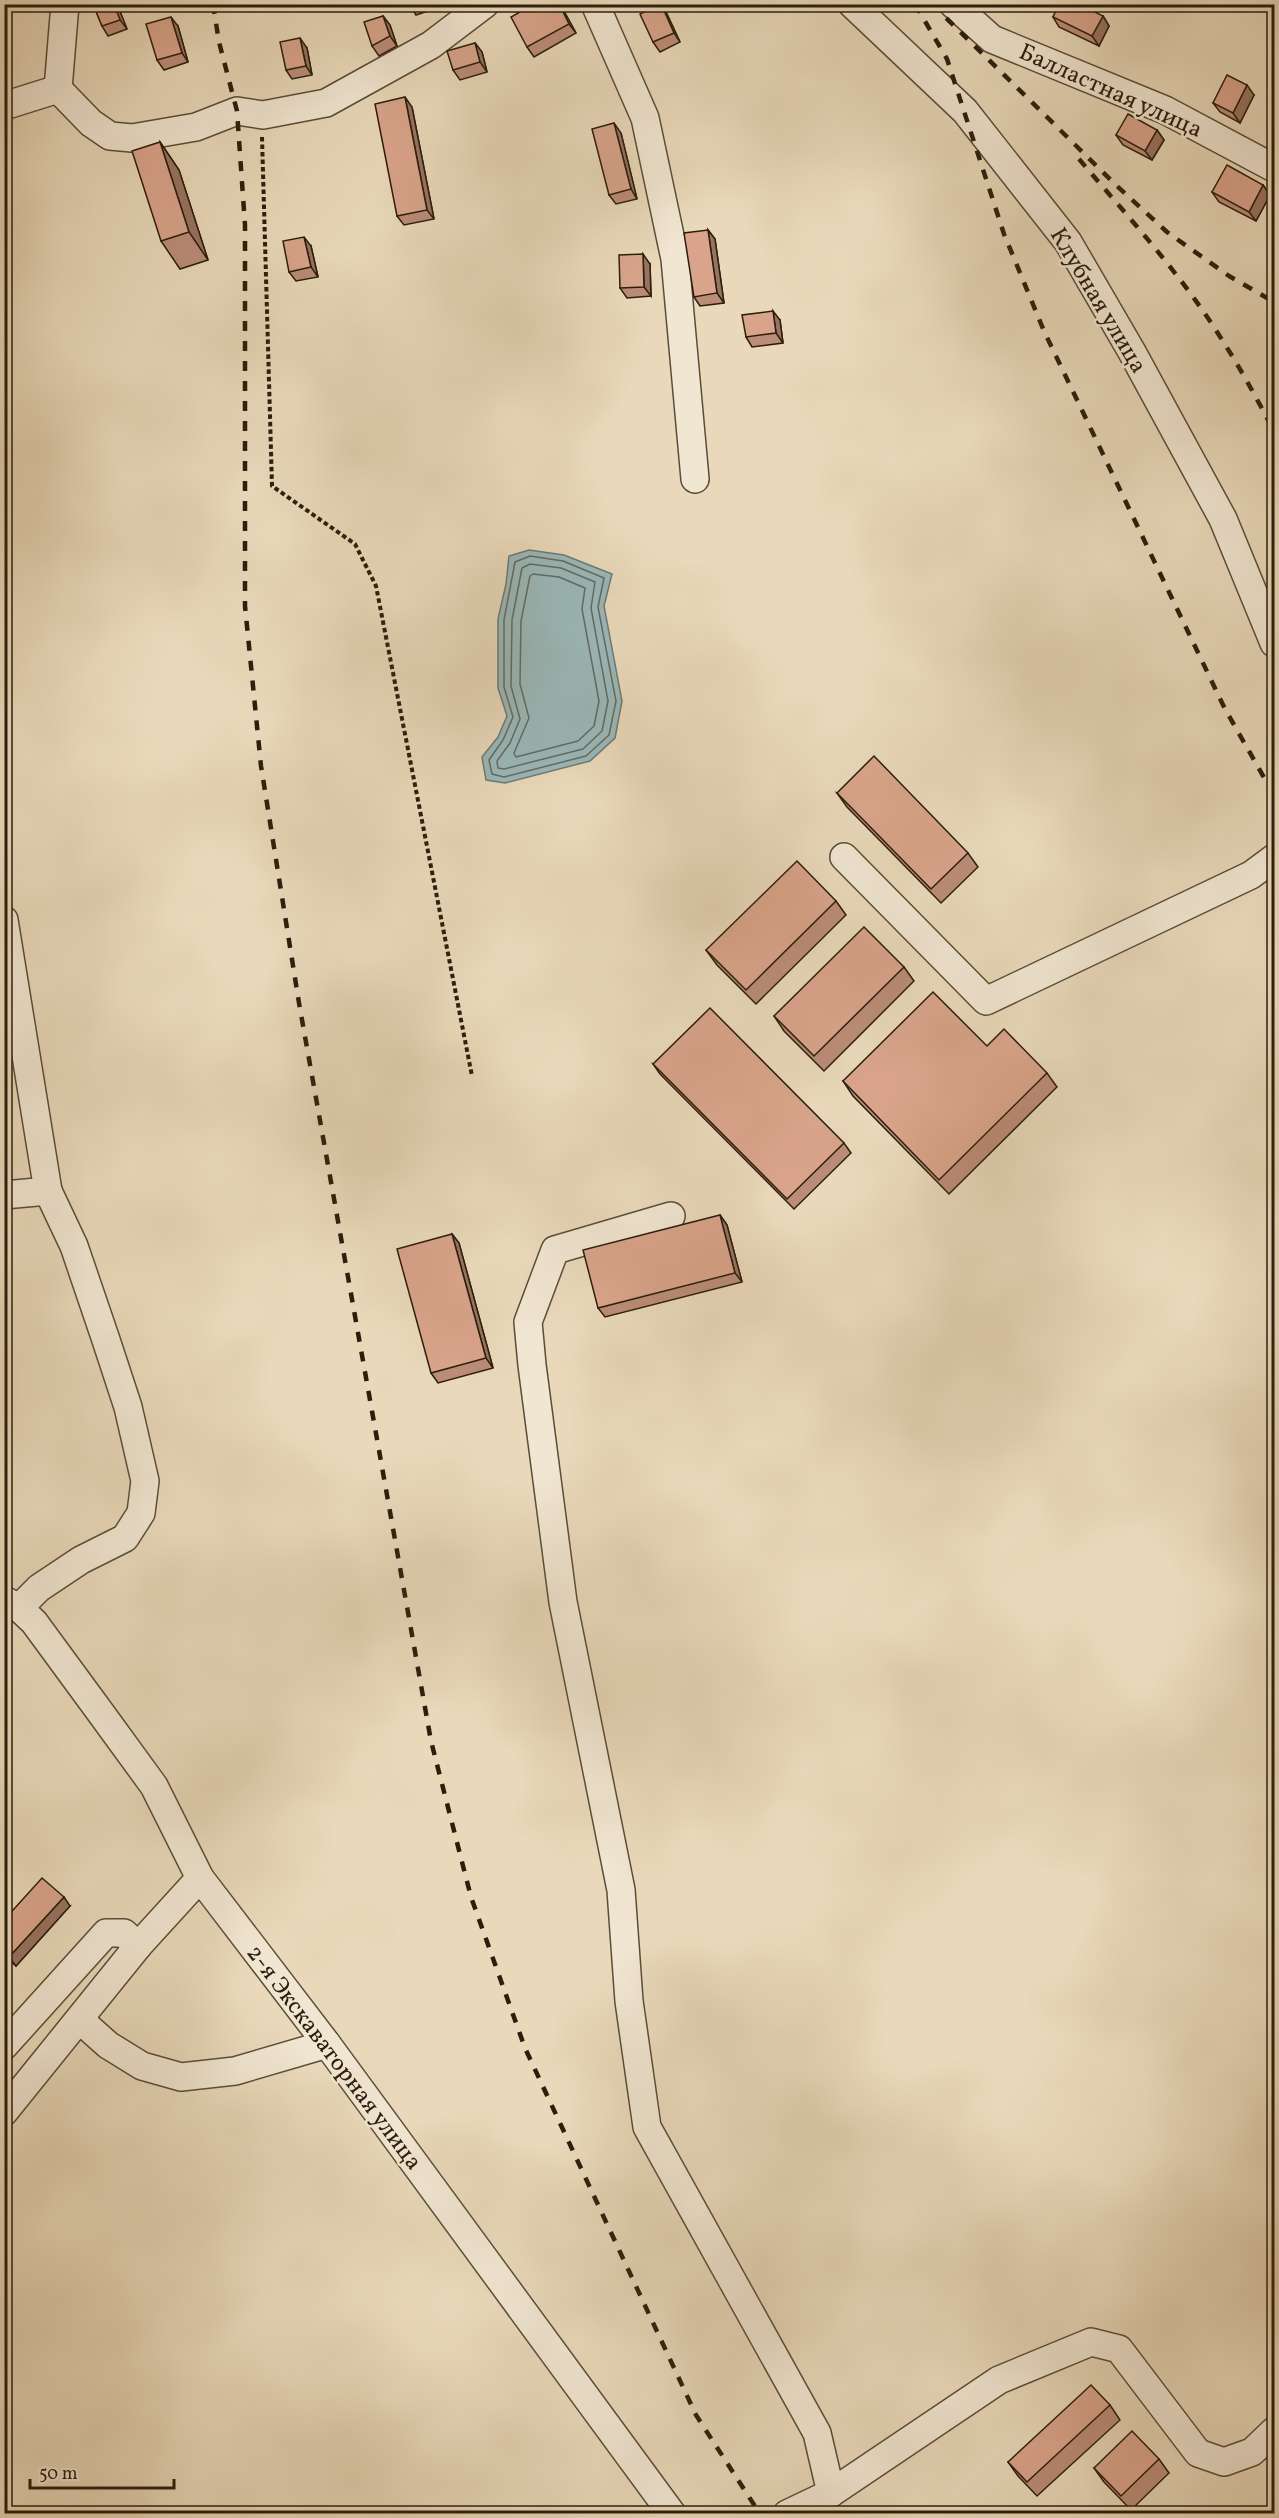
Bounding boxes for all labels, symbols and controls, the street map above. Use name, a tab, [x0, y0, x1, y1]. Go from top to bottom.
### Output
street label: Балластная улица	[1013, 36, 1207, 148]
street label: Клубная улица	[1040, 222, 1154, 380]
street label: 2-я Экскаваторная улица	[237, 1938, 430, 2178]
scale bar	[30, 2452, 174, 2490]
text: 50 m	[39, 2462, 78, 2487]

